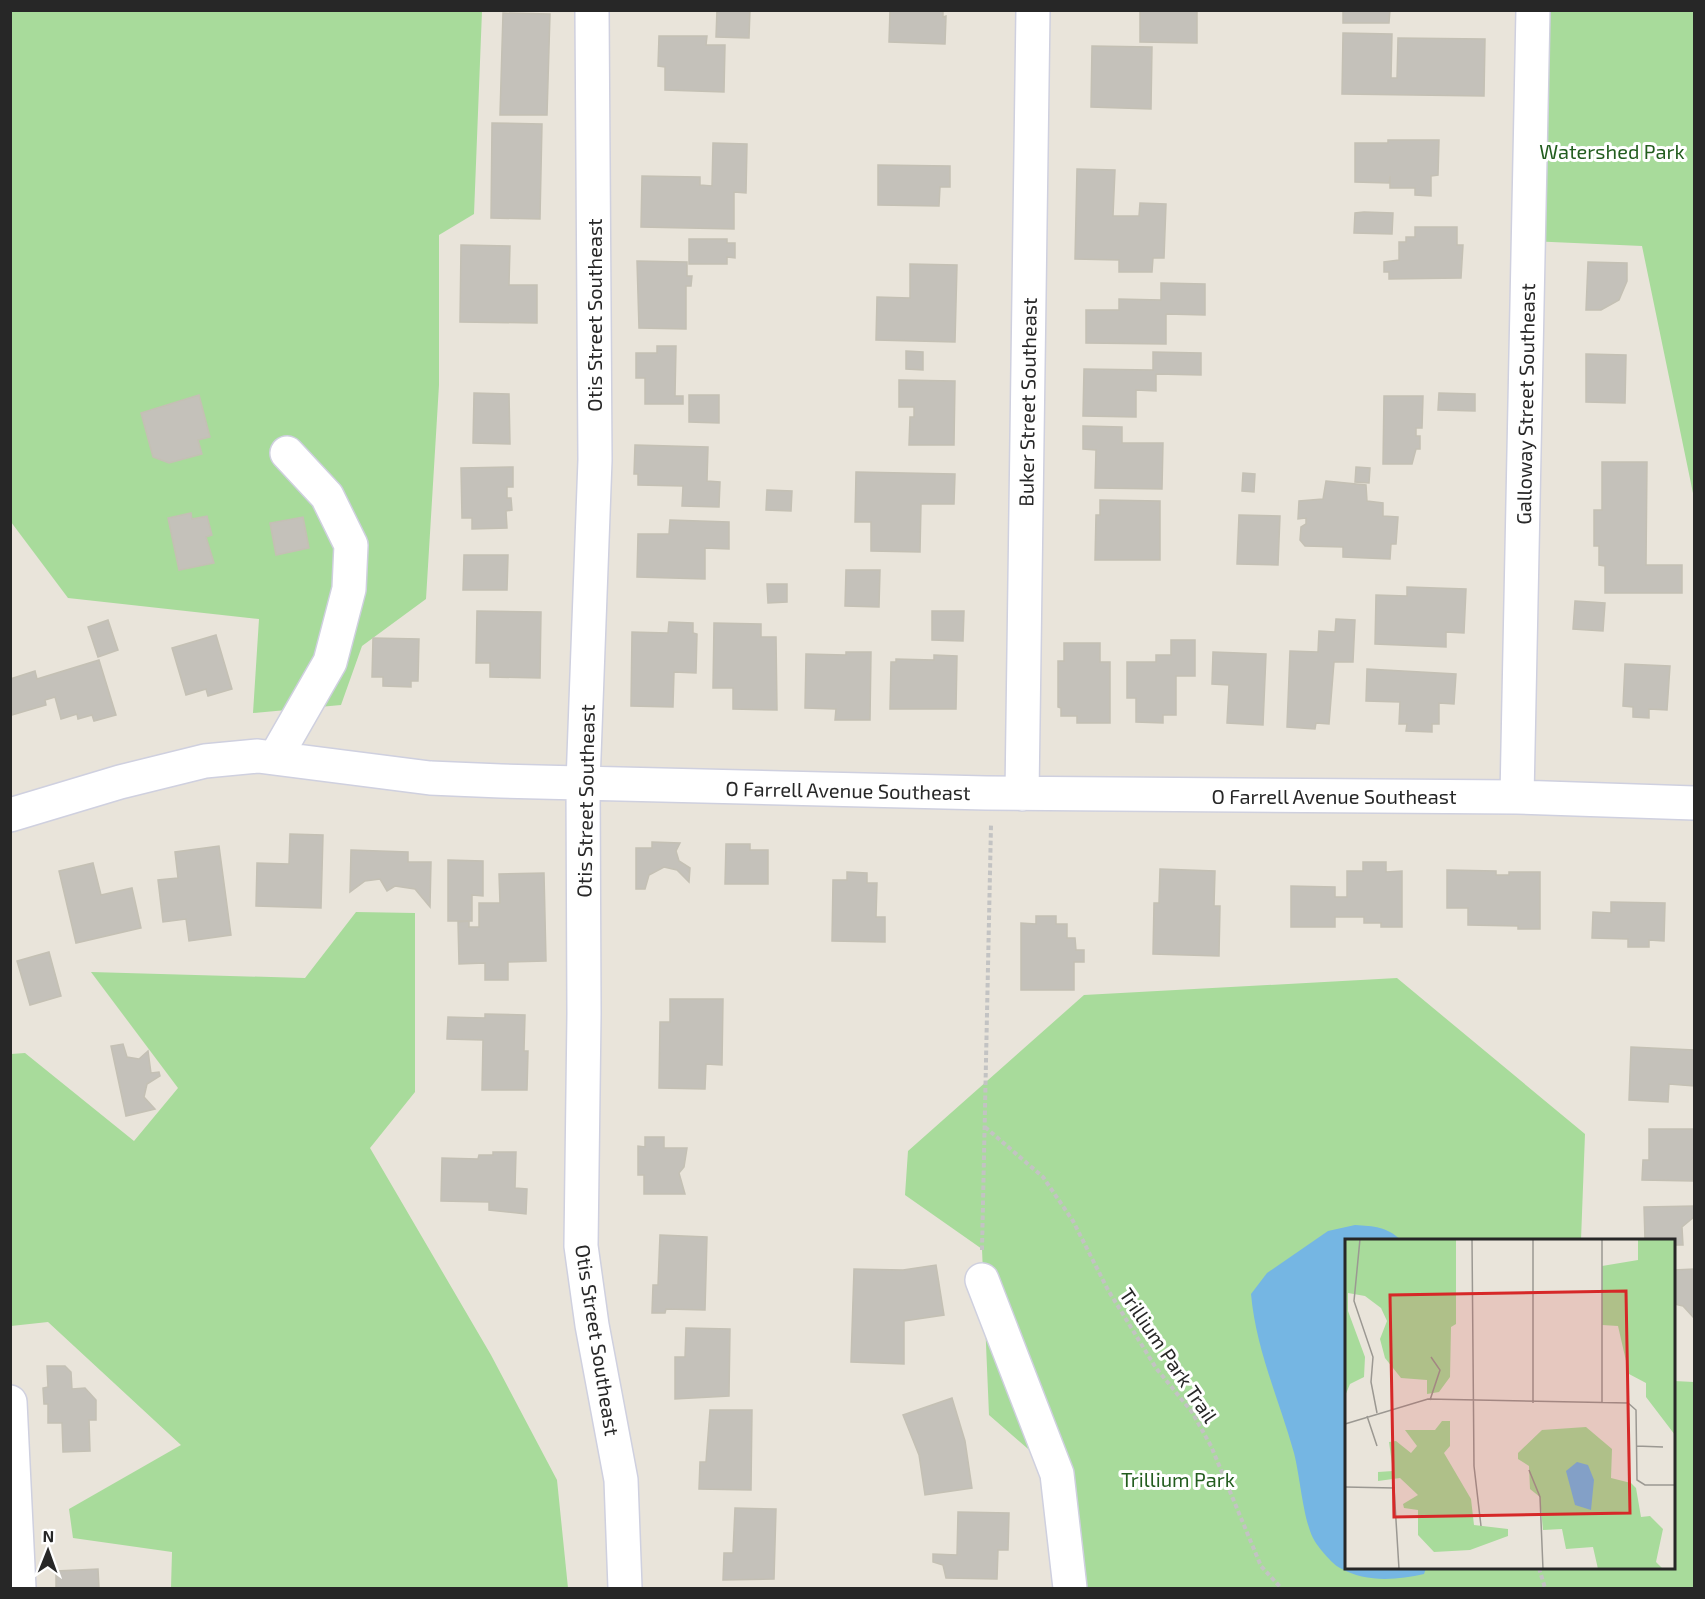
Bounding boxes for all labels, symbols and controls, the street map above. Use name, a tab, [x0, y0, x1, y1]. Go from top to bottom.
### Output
park label: Watershed Park	[1539, 139, 1685, 163]
street label: Otis Street Southeast	[582, 218, 606, 412]
street label: Galloway Street Southeast	[1511, 283, 1539, 525]
street label: Buker Street Southeast	[1013, 297, 1041, 507]
street label: Otis Street Southeast	[571, 704, 599, 898]
street label: O Farrell Avenue Southeast	[725, 776, 971, 804]
street label: O Farrell Avenue Southeast	[1211, 784, 1457, 808]
inset map	[1345, 1239, 1675, 1569]
street label: Otis Street Southeast	[571, 1243, 625, 1438]
street label: Trillium Park Trail	[1115, 1283, 1223, 1427]
park label: Trillium Park	[1121, 1467, 1235, 1491]
north arrow	[18, 1521, 78, 1581]
text: N	[42, 1526, 54, 1545]

